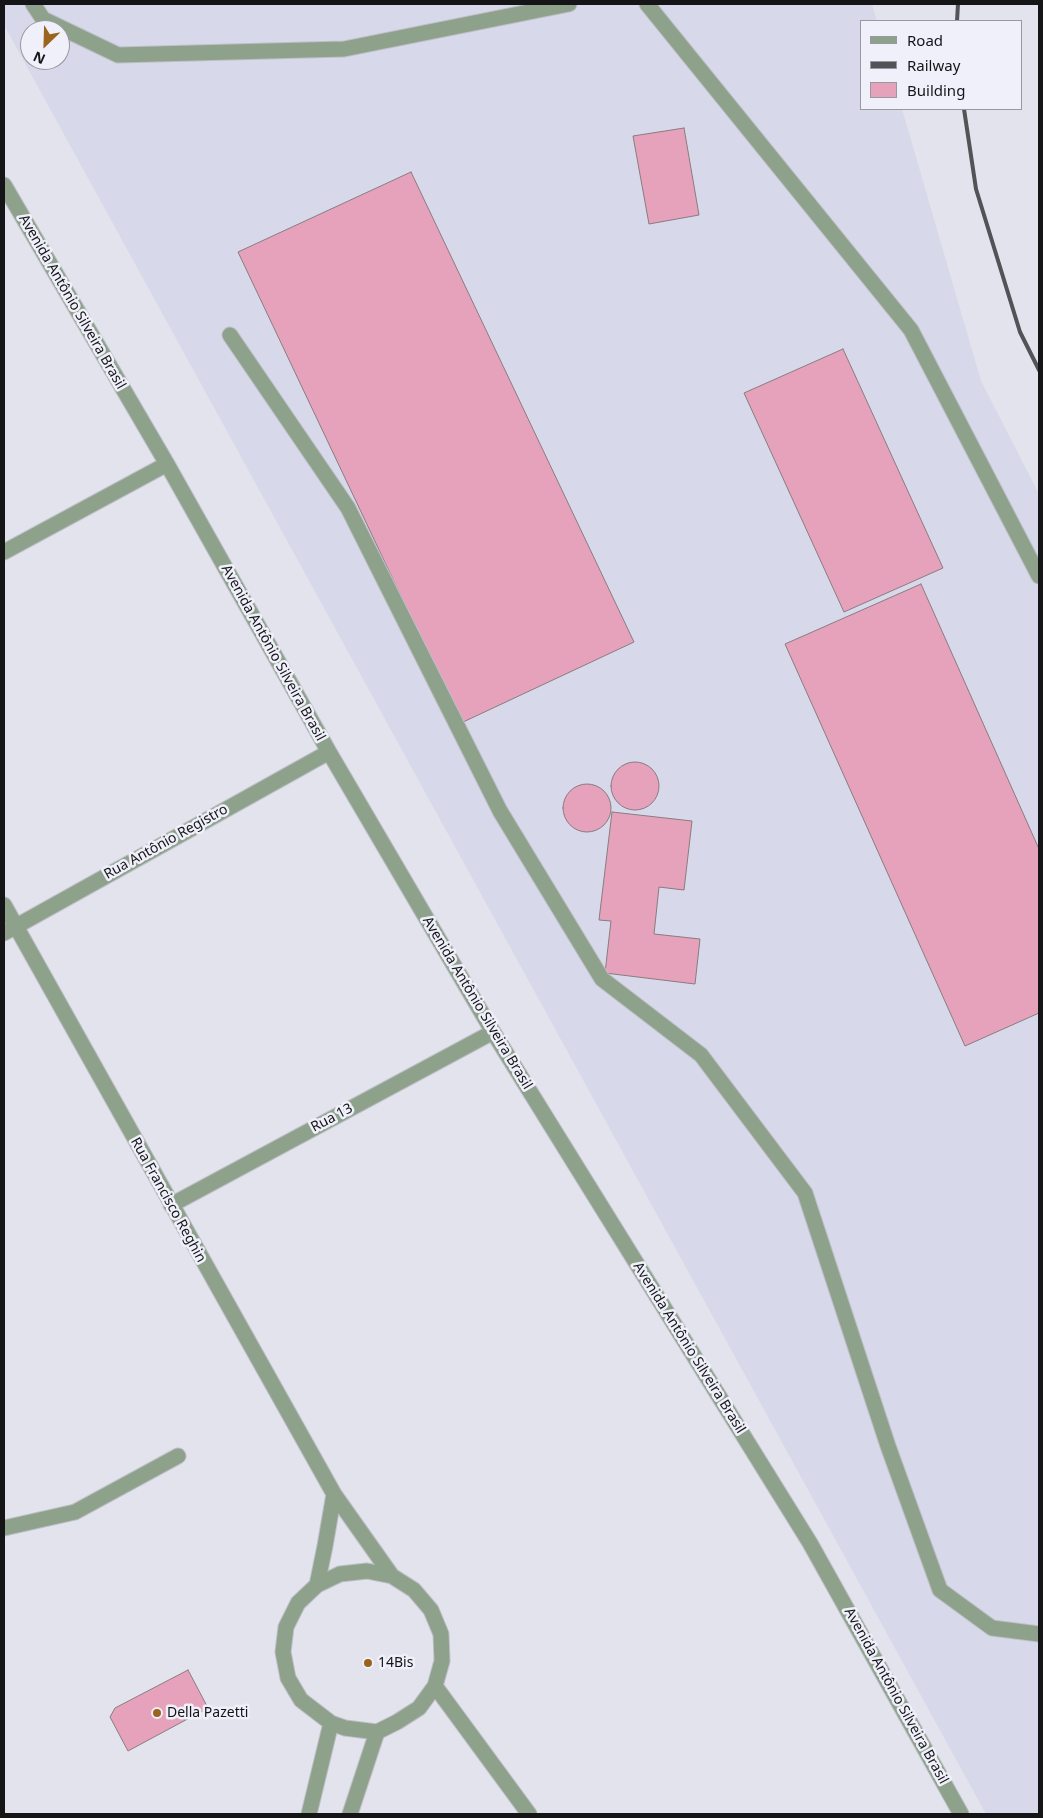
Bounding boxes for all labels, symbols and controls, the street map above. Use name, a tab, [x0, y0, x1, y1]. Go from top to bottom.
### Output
north arrow	[20, 20, 70, 70]
legend	[860, 20, 1023, 110]
text: Road	[907, 30, 943, 50]
text: N	[30, 47, 48, 69]
text: Railway	[907, 55, 960, 75]
text: Building	[907, 80, 965, 100]
street label: Avenida Antônio Silveira Brasil	[15, 212, 129, 392]
street label: Avenida Antônio Silveira Brasil	[217, 562, 329, 744]
street label: Rua Antônio Registro	[101, 801, 231, 883]
street label: Avenida Antônio Silveira Brasil	[419, 914, 535, 1092]
street label: Rua 13	[308, 1100, 356, 1136]
street label: Rua Francisco Reghin	[127, 1135, 209, 1265]
street label: Avenida Antônio Silveira Brasil	[629, 1259, 749, 1437]
street label: Avenida Antônio Silveira Brasil	[840, 1605, 952, 1787]
place label: 14Bis	[378, 1655, 413, 1671]
marker: 14Bis	[362, 1657, 374, 1669]
place label: Della Pazetti	[167, 1705, 248, 1721]
marker: Della Pazetti	[151, 1707, 163, 1719]

